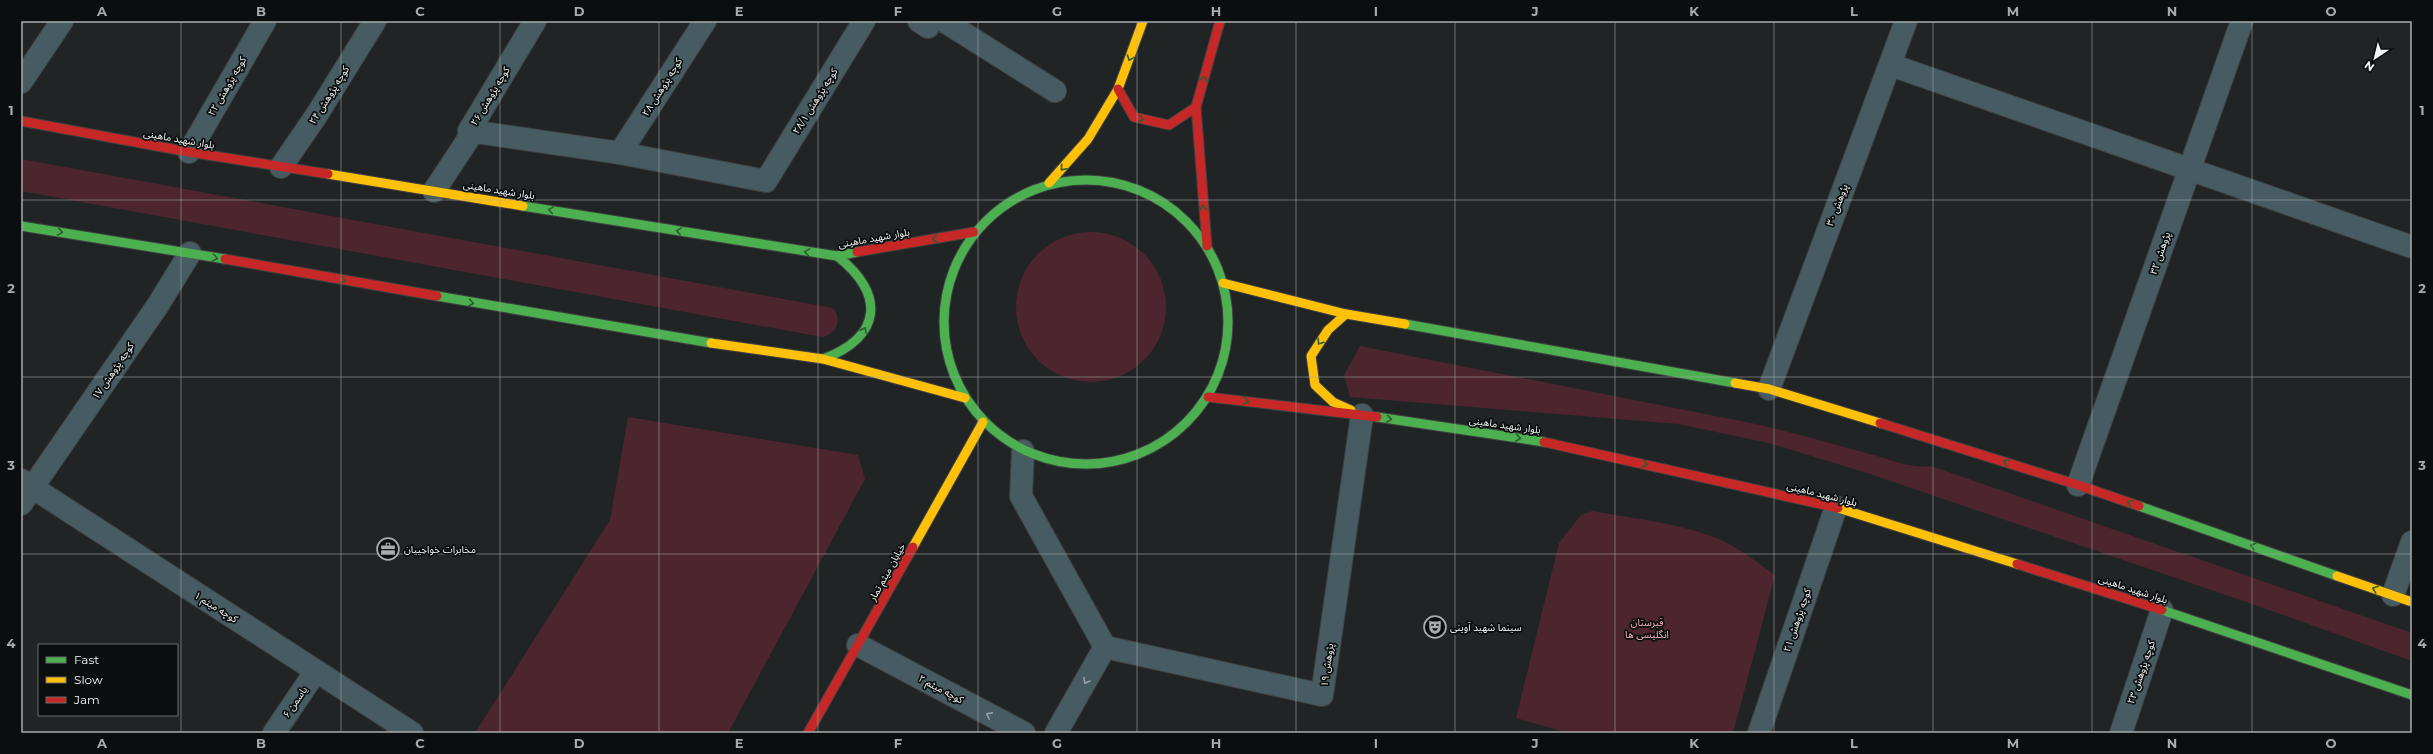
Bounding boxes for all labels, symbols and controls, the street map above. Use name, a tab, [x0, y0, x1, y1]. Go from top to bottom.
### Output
text: A	[96, 3, 108, 19]
text: B	[256, 3, 266, 19]
text: C	[415, 3, 425, 19]
text: D	[574, 3, 585, 19]
text: E	[735, 3, 744, 19]
text: F	[894, 3, 902, 19]
text: G	[1052, 3, 1062, 19]
text: H	[1211, 3, 1221, 19]
text: I	[1374, 3, 1378, 19]
text: J	[1530, 3, 1539, 19]
text: K	[1689, 3, 1699, 19]
text: L	[1850, 3, 1858, 19]
text: M	[2007, 3, 2019, 19]
text: N	[2167, 3, 2177, 19]
text: O	[2326, 3, 2337, 19]
north arrow	[2355, 38, 2395, 78]
street label: کوچه پژوهش ۲۲	[205, 53, 250, 118]
one-way arrow	[1126, 54, 1134, 61]
street label: کوچه پژوهش ۲۸	[639, 55, 686, 119]
text: N	[2362, 58, 2377, 74]
street label: کوچه پژوهش ۲۴	[306, 63, 353, 127]
street label: کوچه پژوهش ۲۶	[467, 64, 513, 128]
street label: کوچه پژوهش ۲۸/۱	[790, 65, 841, 136]
one-way arrow	[1199, 76, 1208, 83]
text: 1	[8, 102, 14, 118]
text: 1	[2419, 102, 2425, 118]
one-way arrow	[1138, 114, 1144, 122]
street label: بلوار شهید ماهینی	[142, 126, 216, 152]
one-way arrow	[1060, 163, 1067, 170]
street label: بلوار شهید ماهینی	[462, 178, 536, 202]
street label: پژوهش ۳۰	[1823, 182, 1851, 228]
one-way arrow	[1199, 205, 1208, 211]
one-way arrow	[548, 206, 554, 215]
street label: بلوار شهید ماهینی	[837, 225, 911, 251]
one-way arrow	[56, 227, 63, 236]
one-way arrow	[676, 227, 682, 236]
street label: پژوهش ۳۲	[2147, 230, 2173, 276]
one-way arrow	[932, 234, 938, 242]
one-way arrow	[804, 248, 810, 256]
one-way arrow	[212, 253, 219, 261]
one-way arrow	[340, 275, 347, 284]
text: 2	[7, 280, 15, 296]
text: 2	[2418, 280, 2426, 296]
one-way arrow	[468, 298, 475, 306]
one-way arrow	[860, 327, 867, 335]
one-way arrow	[1317, 338, 1325, 345]
street label: کوچه پژوهش ۱۷	[89, 339, 137, 402]
one-way arrow	[1243, 397, 1249, 406]
one-way arrow	[1386, 414, 1392, 423]
street label: بلوار شهید ماهینی	[1468, 414, 1542, 436]
one-way arrow	[1515, 433, 1521, 442]
text: 3	[6, 457, 15, 473]
text: 3	[2417, 457, 2426, 473]
one-way arrow	[1641, 459, 1648, 468]
one-way arrow	[2003, 459, 2010, 467]
street label: بلوار شهید ماهینی	[1785, 479, 1859, 509]
one-way arrow	[2126, 499, 2133, 508]
office icon: مخابرات خواجییان	[375, 536, 401, 562]
street label: خیابان میثم تمار	[865, 541, 909, 604]
one-way arrow	[2249, 542, 2256, 551]
place label: مخابرات خواجییان	[404, 543, 476, 556]
street label: بلوار شهید ماهینی	[2097, 572, 2170, 606]
one-way arrow	[2372, 585, 2379, 594]
street label: کوچه پژوهش ۲۱	[1780, 586, 1814, 653]
street label: کوچه میثم ۱	[191, 589, 241, 627]
theatre icon: سینما شهید آوینی	[1422, 614, 1448, 640]
park label: قبرستان انگلیسی ها	[1625, 616, 1669, 641]
place label: سینما شهید آوینی	[1450, 621, 1522, 634]
text: 4	[7, 635, 16, 651]
text: 4	[2418, 635, 2427, 651]
street label: کوچه پژوهش ۲۳	[2124, 638, 2158, 705]
street label: پژوهش ۱۹	[1318, 642, 1337, 688]
legend	[38, 644, 178, 716]
text: Fast	[74, 652, 99, 667]
text: Slow	[74, 672, 103, 687]
street label: کوچه میثم ۲	[916, 672, 966, 708]
one-way arrow	[1083, 677, 1090, 684]
street label: یاسمن ۶	[280, 684, 310, 720]
text: Jam	[73, 692, 100, 707]
one-way arrow	[986, 712, 993, 719]
text: A	[96, 735, 108, 751]
text: B	[256, 735, 266, 751]
text: C	[415, 735, 425, 751]
text: D	[574, 735, 585, 751]
text: E	[735, 735, 744, 751]
text: F	[894, 735, 902, 751]
text: G	[1052, 735, 1062, 751]
text: H	[1211, 735, 1221, 751]
text: I	[1374, 735, 1378, 751]
text: J	[1530, 735, 1539, 751]
text: K	[1689, 735, 1699, 751]
text: L	[1850, 735, 1858, 751]
text: M	[2007, 735, 2019, 751]
text: N	[2167, 735, 2177, 751]
text: O	[2326, 735, 2337, 751]

